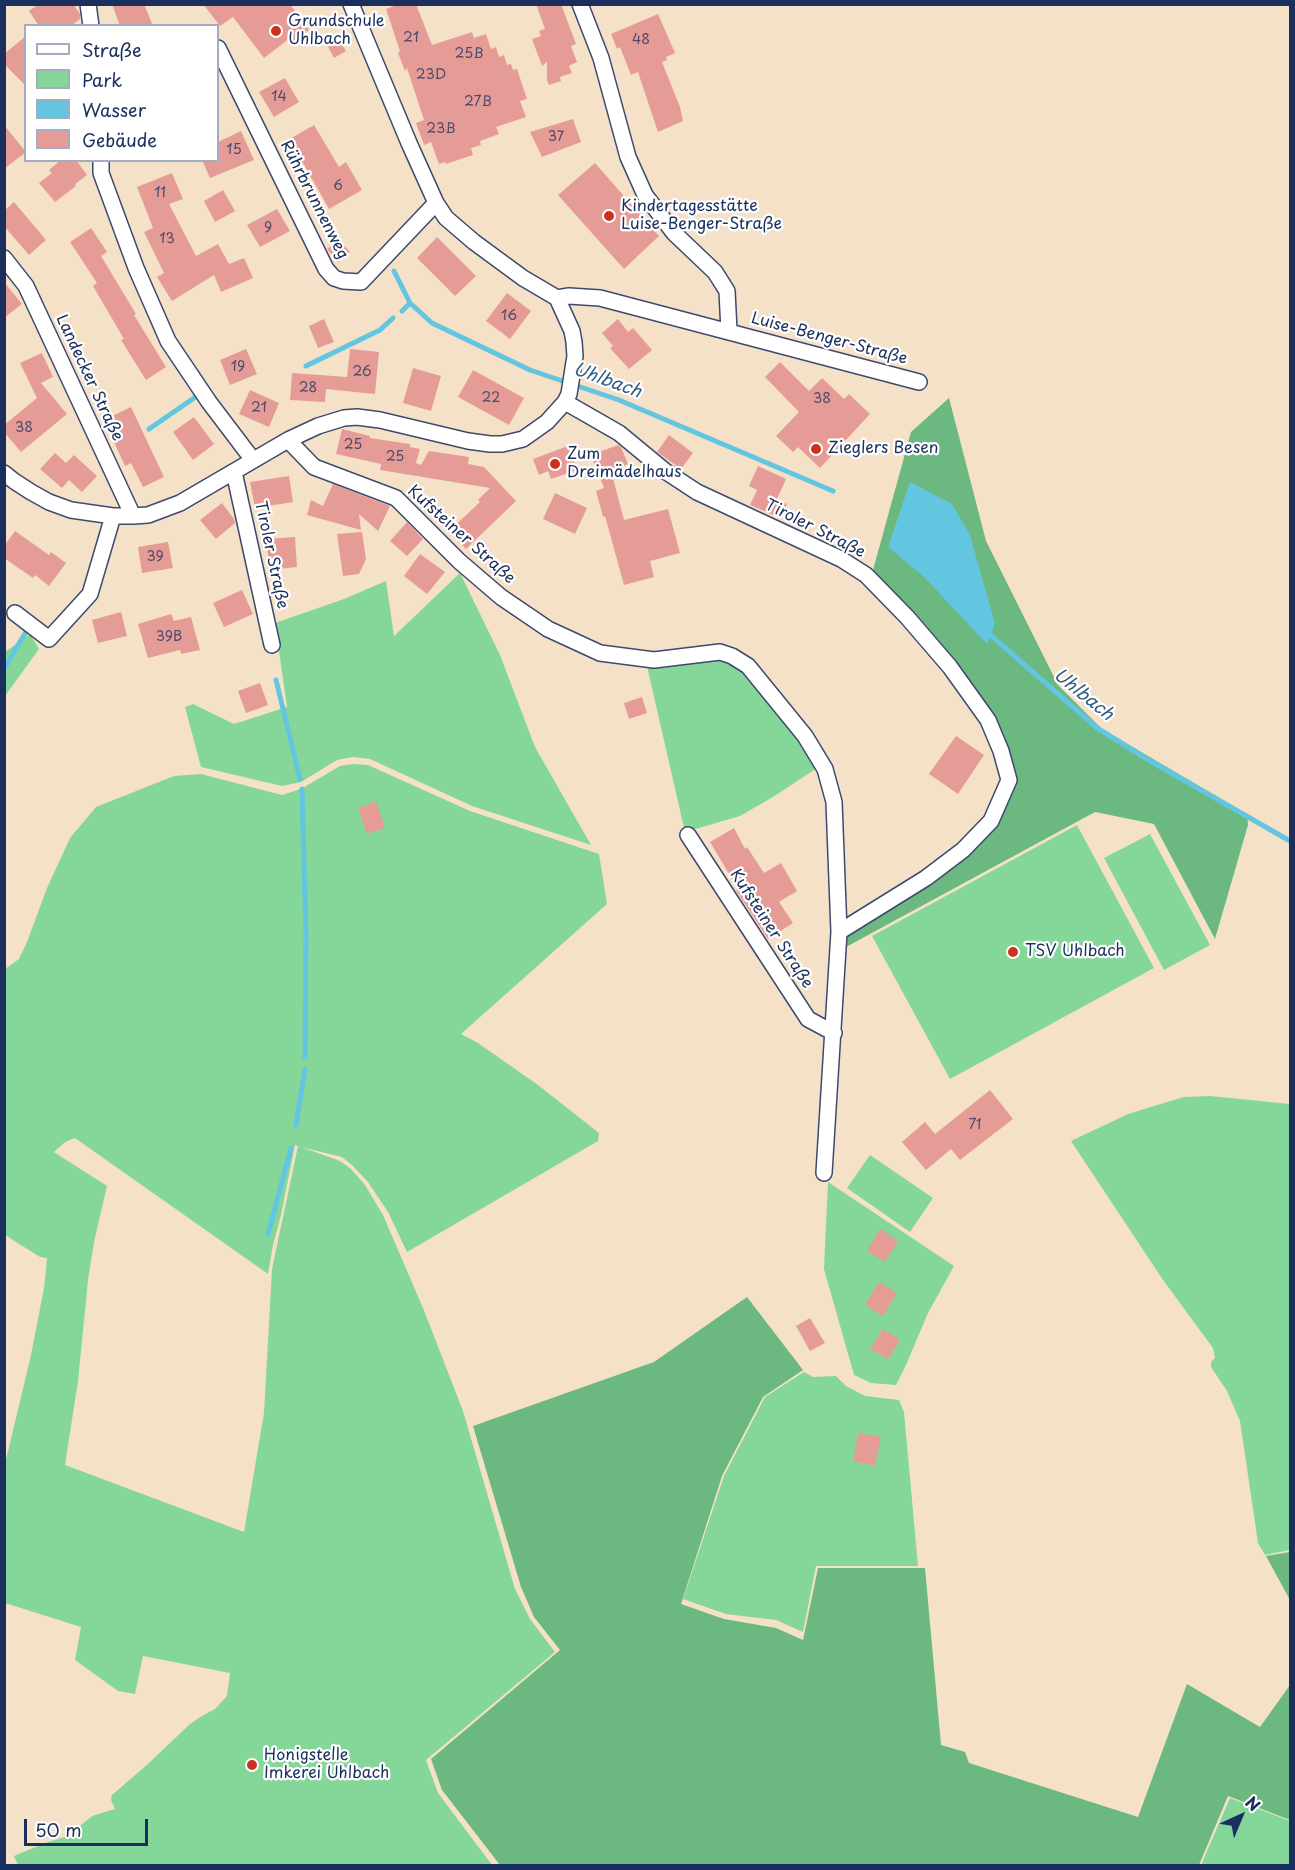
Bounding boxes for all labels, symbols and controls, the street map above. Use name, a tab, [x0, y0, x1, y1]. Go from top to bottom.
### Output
place label: Grundschule Uhlbach	[288, 12, 385, 50]
legend	[24, 24, 219, 162]
marker: Grundschule Uhlbach	[269, 24, 283, 38]
house number: 21	[403, 30, 419, 46]
house number: 48	[632, 32, 650, 48]
text: Straße	[82, 36, 142, 63]
house number: 25B	[455, 46, 483, 62]
text: Park	[82, 66, 122, 93]
house number: 23D	[416, 67, 446, 83]
house number: 14	[271, 89, 287, 105]
house number: 27B	[464, 94, 492, 110]
text: Wasser	[82, 96, 146, 123]
house number: 23B	[426, 121, 456, 137]
text: Gebäude	[82, 126, 157, 153]
house number: 37	[548, 129, 564, 145]
street label: Rührbrunnenweg	[276, 137, 352, 263]
house number: 15	[226, 142, 242, 158]
house number: 6	[333, 178, 343, 194]
house number: 11	[154, 185, 166, 201]
place label: Kindertagesstätte Luise-Benger-Straße	[621, 197, 782, 235]
marker: Kindertagesstätte Luise-Benger-Straße	[602, 209, 616, 223]
house number: 9	[264, 220, 272, 236]
house number: 13	[159, 231, 175, 247]
house number: 16	[501, 308, 517, 324]
street label: Luise-Benger-Straße	[749, 309, 909, 369]
street label: Landecker Straße	[51, 312, 127, 444]
house number: 19	[231, 359, 245, 375]
water label: Uhlbach	[570, 359, 644, 403]
house number: 26	[352, 364, 372, 380]
house number: 28	[299, 380, 317, 396]
house number: 22	[482, 390, 500, 406]
house number: 38	[813, 391, 831, 407]
house number: 21	[251, 400, 267, 416]
house number: 38	[15, 420, 33, 436]
house number: 25	[344, 437, 362, 453]
place label: Zieglers Besen	[828, 439, 938, 459]
marker: Zieglers Besen	[809, 442, 823, 456]
place label: Zum Dreimädelhaus	[567, 445, 681, 483]
house number: 25	[386, 449, 404, 465]
marker: Zum Dreimädelhaus	[548, 457, 562, 471]
street label: Kufsteiner Straße	[403, 482, 519, 588]
street label: Tiroler Straße	[762, 496, 868, 562]
street label: Tiroler Straße	[250, 499, 292, 611]
house number: 39	[146, 549, 164, 565]
house number: 39B	[156, 629, 182, 645]
water label: Uhlbach	[1049, 664, 1117, 726]
street label: Kufsteiner Straße	[725, 866, 817, 992]
place label: TSV Uhlbach	[1025, 942, 1125, 962]
marker: TSV Uhlbach	[1006, 945, 1020, 959]
house number: 71	[968, 1117, 982, 1133]
place label: Honigstelle Imkerei Uhlbach	[264, 1746, 389, 1784]
marker: Honigstelle Imkerei Uhlbach	[245, 1758, 259, 1772]
north arrow	[1211, 1786, 1271, 1846]
text: N	[1241, 1790, 1266, 1816]
scale bar	[27, 1807, 152, 1845]
text: 50 m	[35, 1816, 82, 1843]

